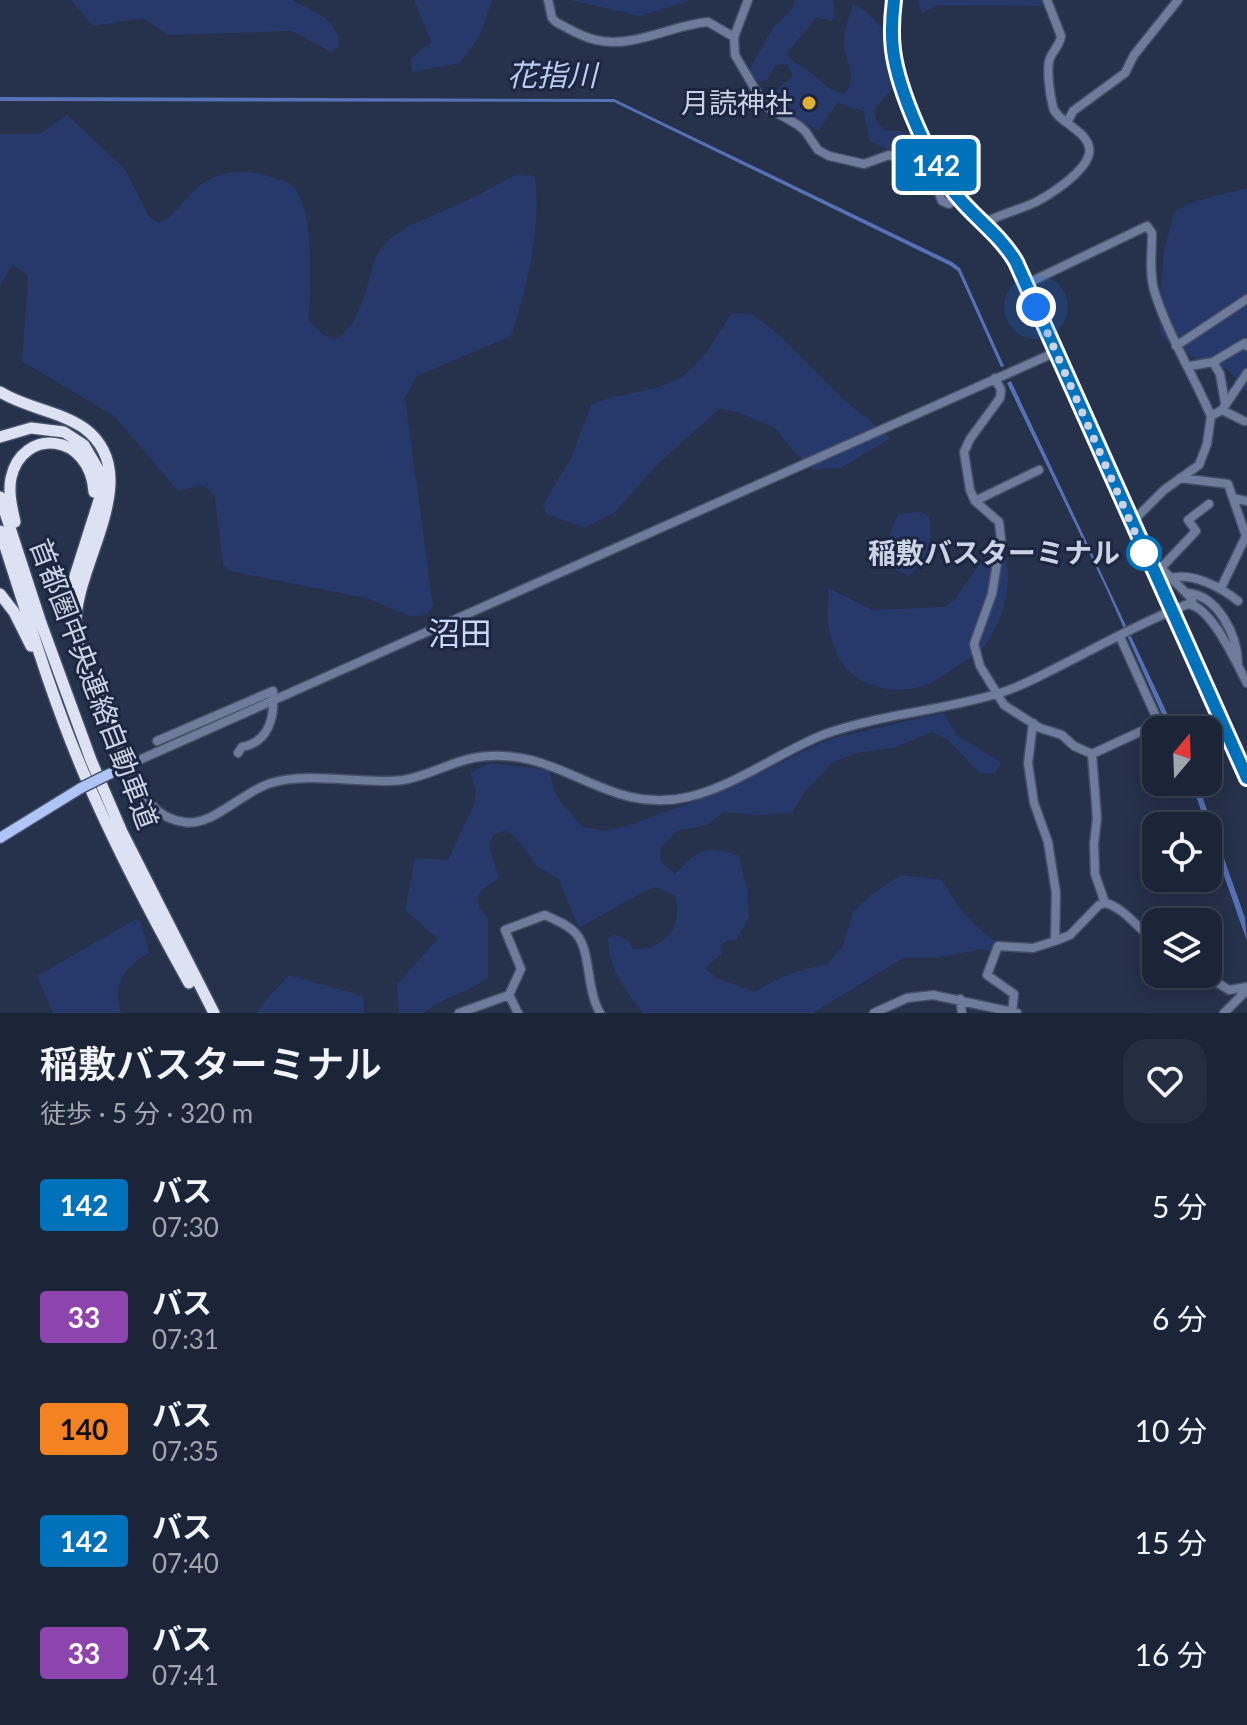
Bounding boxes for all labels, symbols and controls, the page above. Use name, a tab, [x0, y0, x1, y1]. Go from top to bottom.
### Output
water label: 花指川	[507, 56, 600, 92]
place label: 月読神社	[681, 85, 793, 119]
marker: 月読神社	[800, 94, 818, 112]
line badge: 142	[890, 139, 982, 191]
text: 142	[912, 148, 960, 182]
your location	[1016, 287, 1056, 327]
street label: 首都圏中央連絡自動車道	[24, 534, 166, 834]
place label: 稲敷バスターミナル	[868, 535, 1120, 569]
marker: 稲敷バスターミナル	[1127, 536, 1161, 570]
district label: 沼田	[428, 613, 492, 652]
north arrow	[1142, 716, 1222, 796]
map controls	[1142, 716, 1222, 988]
button: locate	[1142, 812, 1222, 892]
button: layers	[1142, 908, 1222, 988]
button: heart	[1123, 1039, 1207, 1123]
text: 稲敷バスターミナル	[40, 1040, 382, 1086]
text: 徒歩 · 5 分 · 320 m	[40, 1097, 253, 1129]
text: バス	[152, 1172, 212, 1208]
text: 142	[60, 1188, 108, 1222]
text: 5 分	[1152, 1188, 1207, 1224]
text: 07:30	[152, 1211, 219, 1243]
text: バス	[152, 1284, 212, 1320]
text: 33	[68, 1300, 100, 1334]
text: 6 分	[1152, 1300, 1207, 1336]
text: 07:31	[152, 1323, 219, 1355]
text: バス	[152, 1396, 212, 1432]
text: 140	[60, 1412, 108, 1446]
text: 10 分	[1135, 1412, 1207, 1448]
text: 07:35	[152, 1435, 219, 1467]
text: バス	[152, 1508, 212, 1544]
text: 142	[60, 1524, 108, 1558]
text: 15 分	[1135, 1524, 1207, 1560]
text: 07:40	[152, 1547, 219, 1579]
text: バス	[152, 1620, 212, 1656]
text: 33	[68, 1636, 100, 1670]
text: 16 分	[1135, 1636, 1207, 1672]
text: 07:41	[152, 1659, 219, 1691]

